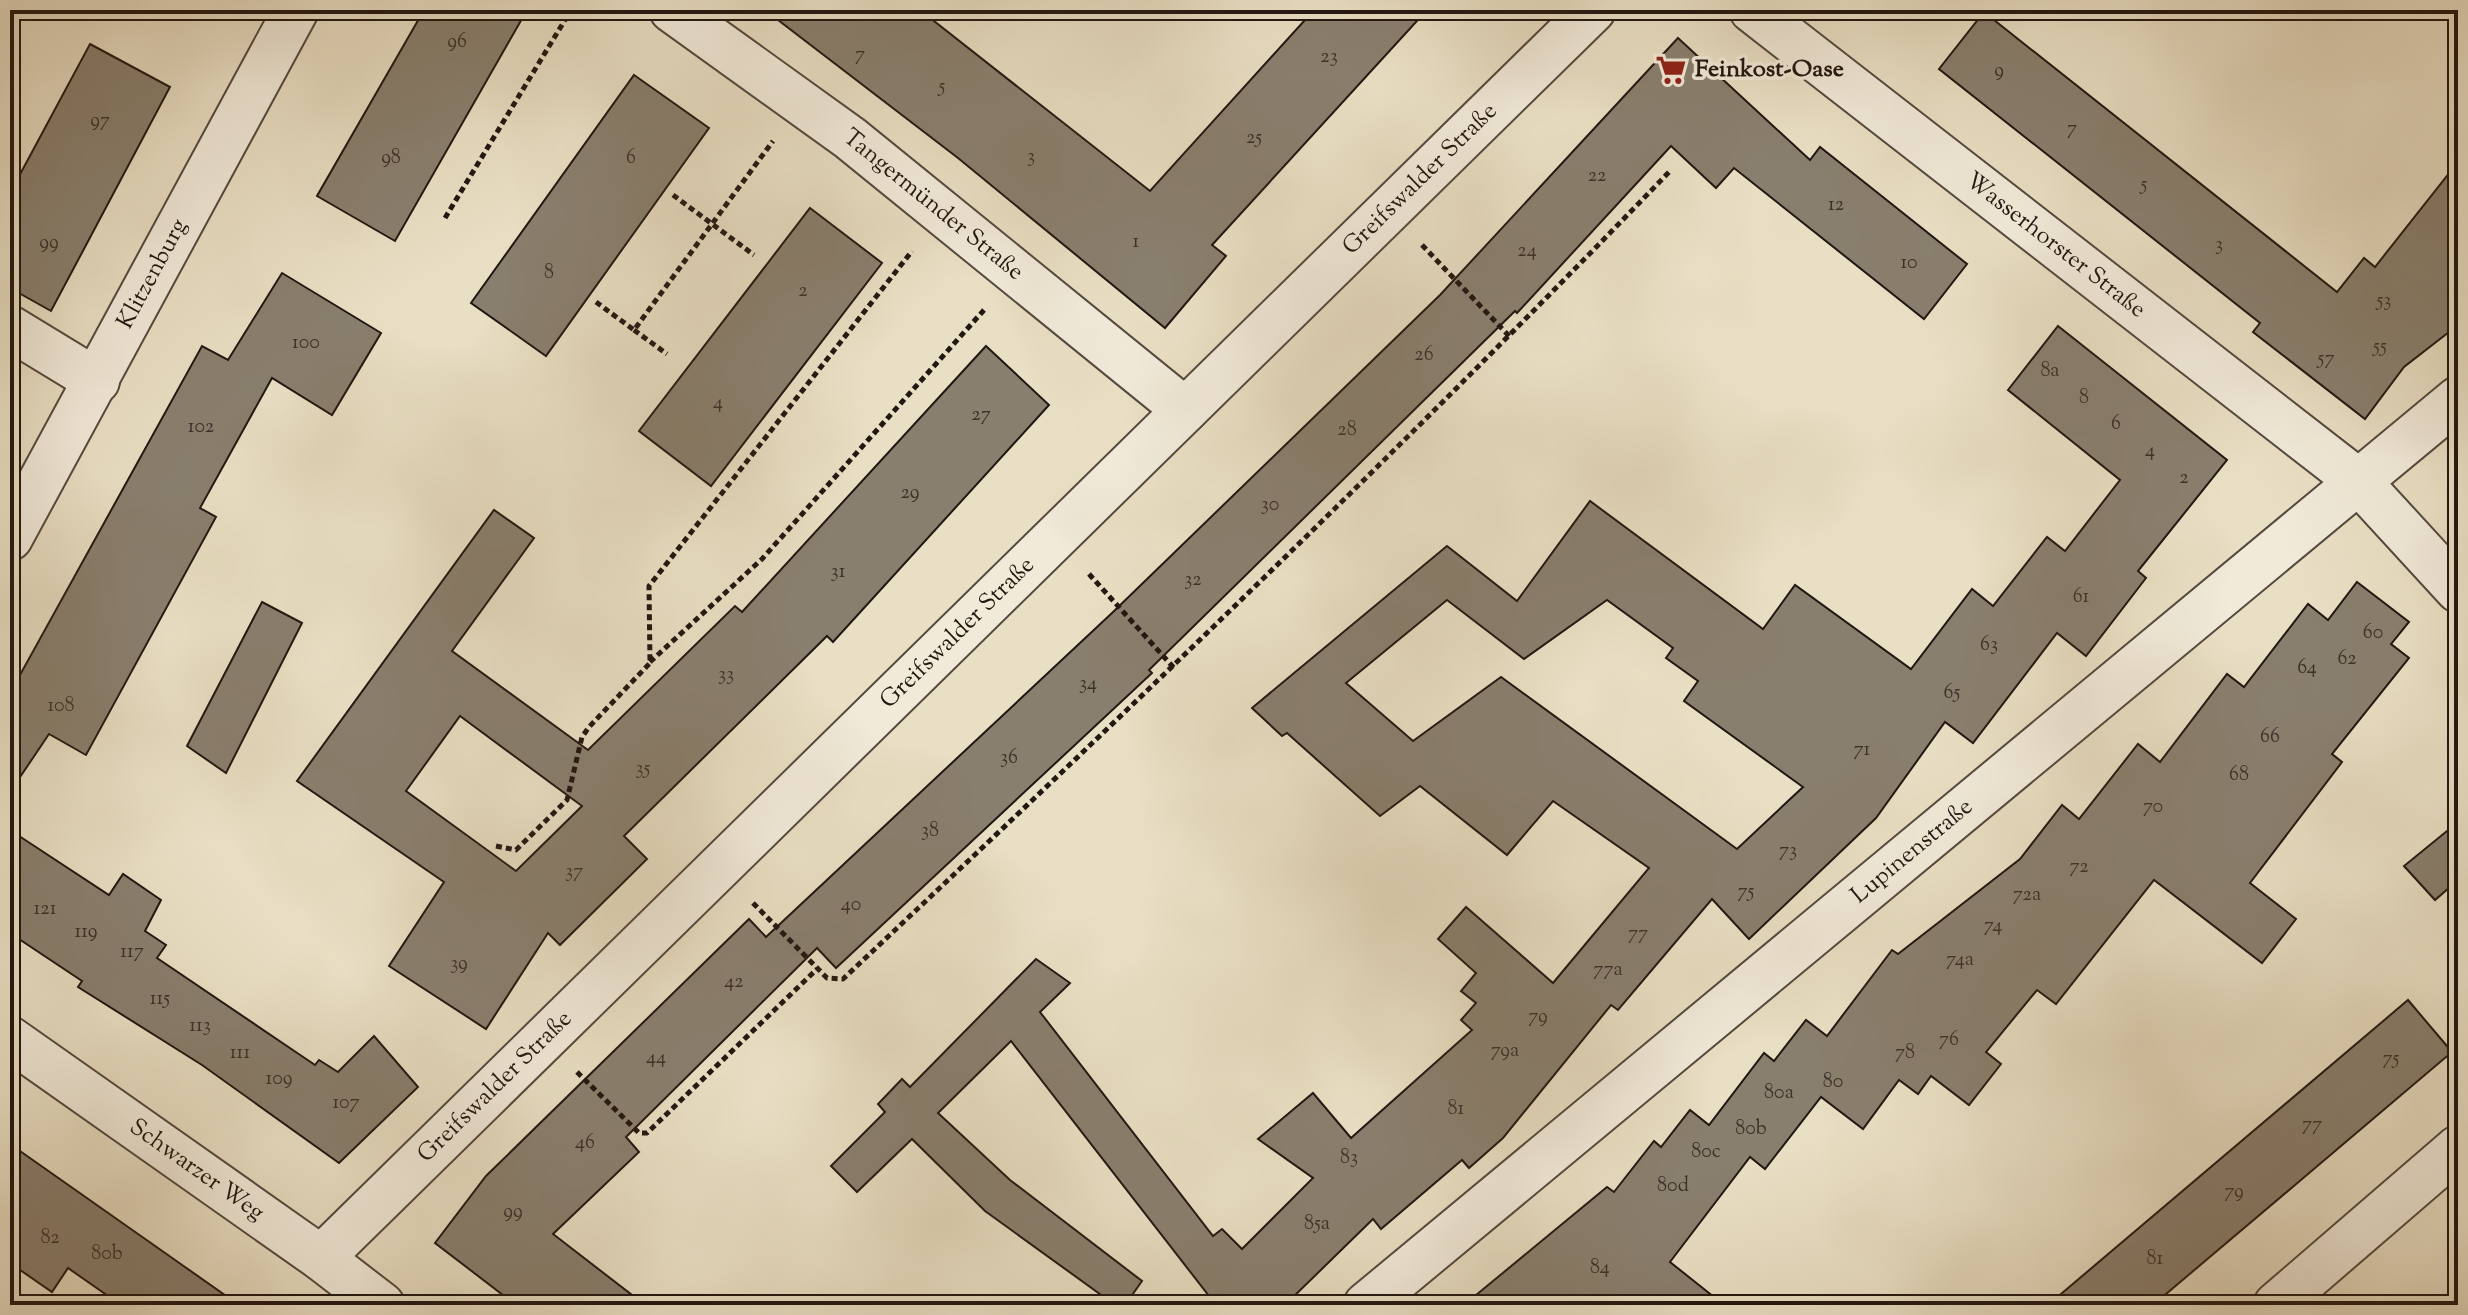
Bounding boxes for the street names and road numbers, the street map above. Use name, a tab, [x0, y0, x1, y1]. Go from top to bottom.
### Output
street label: Greifswalder Straße	[1335, 96, 1505, 263]
street label: Tangermünder Straße	[835, 121, 1031, 289]
street label: Wasserhorster Straße	[1958, 165, 2153, 327]
street label: Klitzenburg	[109, 213, 197, 335]
street label: Greifswalder Straße	[873, 549, 1043, 717]
street label: Lupinenstraße	[1844, 791, 1981, 912]
street label: Greifswalder Straße	[410, 1003, 580, 1171]
street label: Schwarzer Weg	[122, 1111, 271, 1230]

